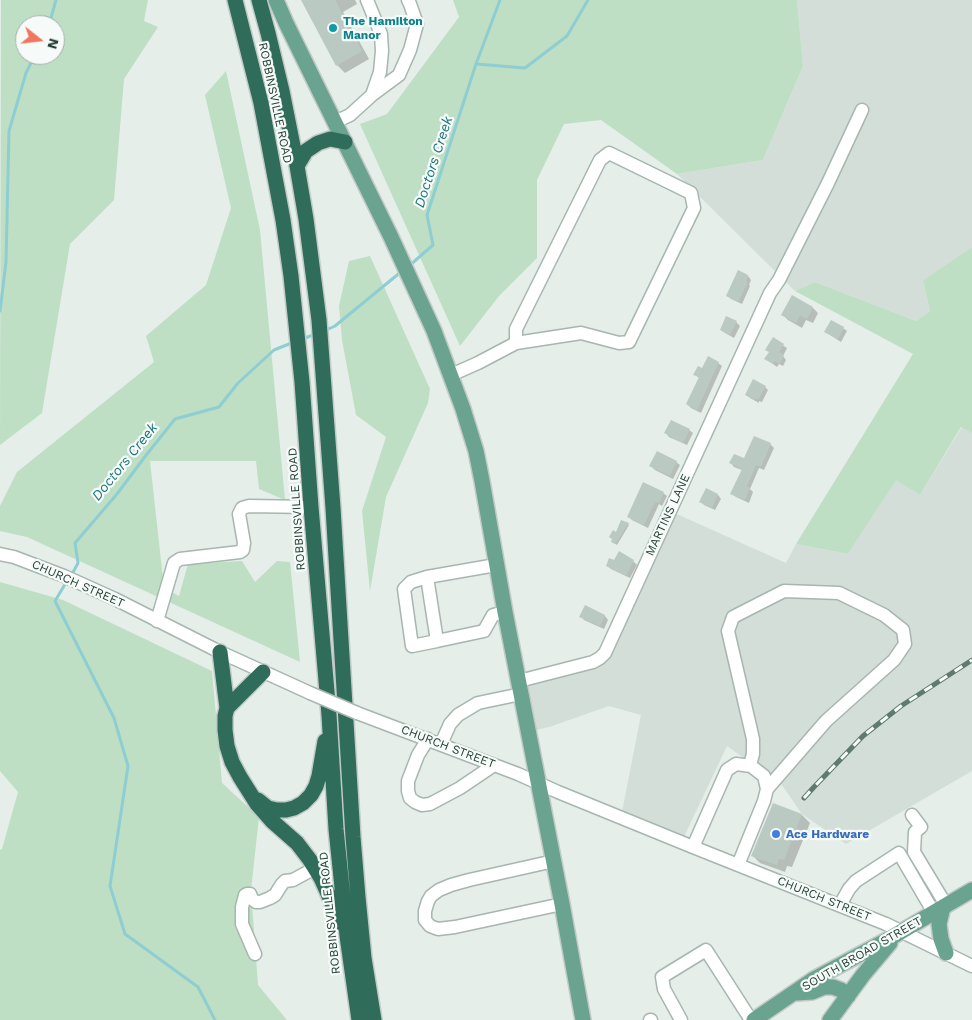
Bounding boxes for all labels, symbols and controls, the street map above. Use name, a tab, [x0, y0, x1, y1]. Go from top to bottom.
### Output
place label: The Hamilton Manor	[343, 14, 423, 42]
north arrow	[15, 15, 65, 65]
marker: The Hamilton Manor	[327, 22, 339, 34]
text: N	[44, 37, 63, 51]
street label: ROBBINSVILLE ROAD	[255, 41, 295, 165]
water label: Doctors Creek	[411, 114, 457, 210]
water label: Doctors Creek	[89, 420, 161, 504]
street label: ROBBINSVILLE ROAD	[286, 447, 308, 571]
street label: MARTINS LANE	[643, 472, 693, 558]
street label: CHURCH STREET	[30, 557, 126, 611]
street label: CHURCH STREET	[399, 722, 497, 772]
place label: Ace Hardware	[786, 827, 869, 841]
marker: Ace Hardware	[770, 828, 782, 840]
street label: ROBBINSVILLE ROAD	[316, 851, 344, 975]
street label: CHURCH STREET	[775, 874, 873, 924]
street label: SOUTH BROAD STREET	[800, 914, 924, 994]

